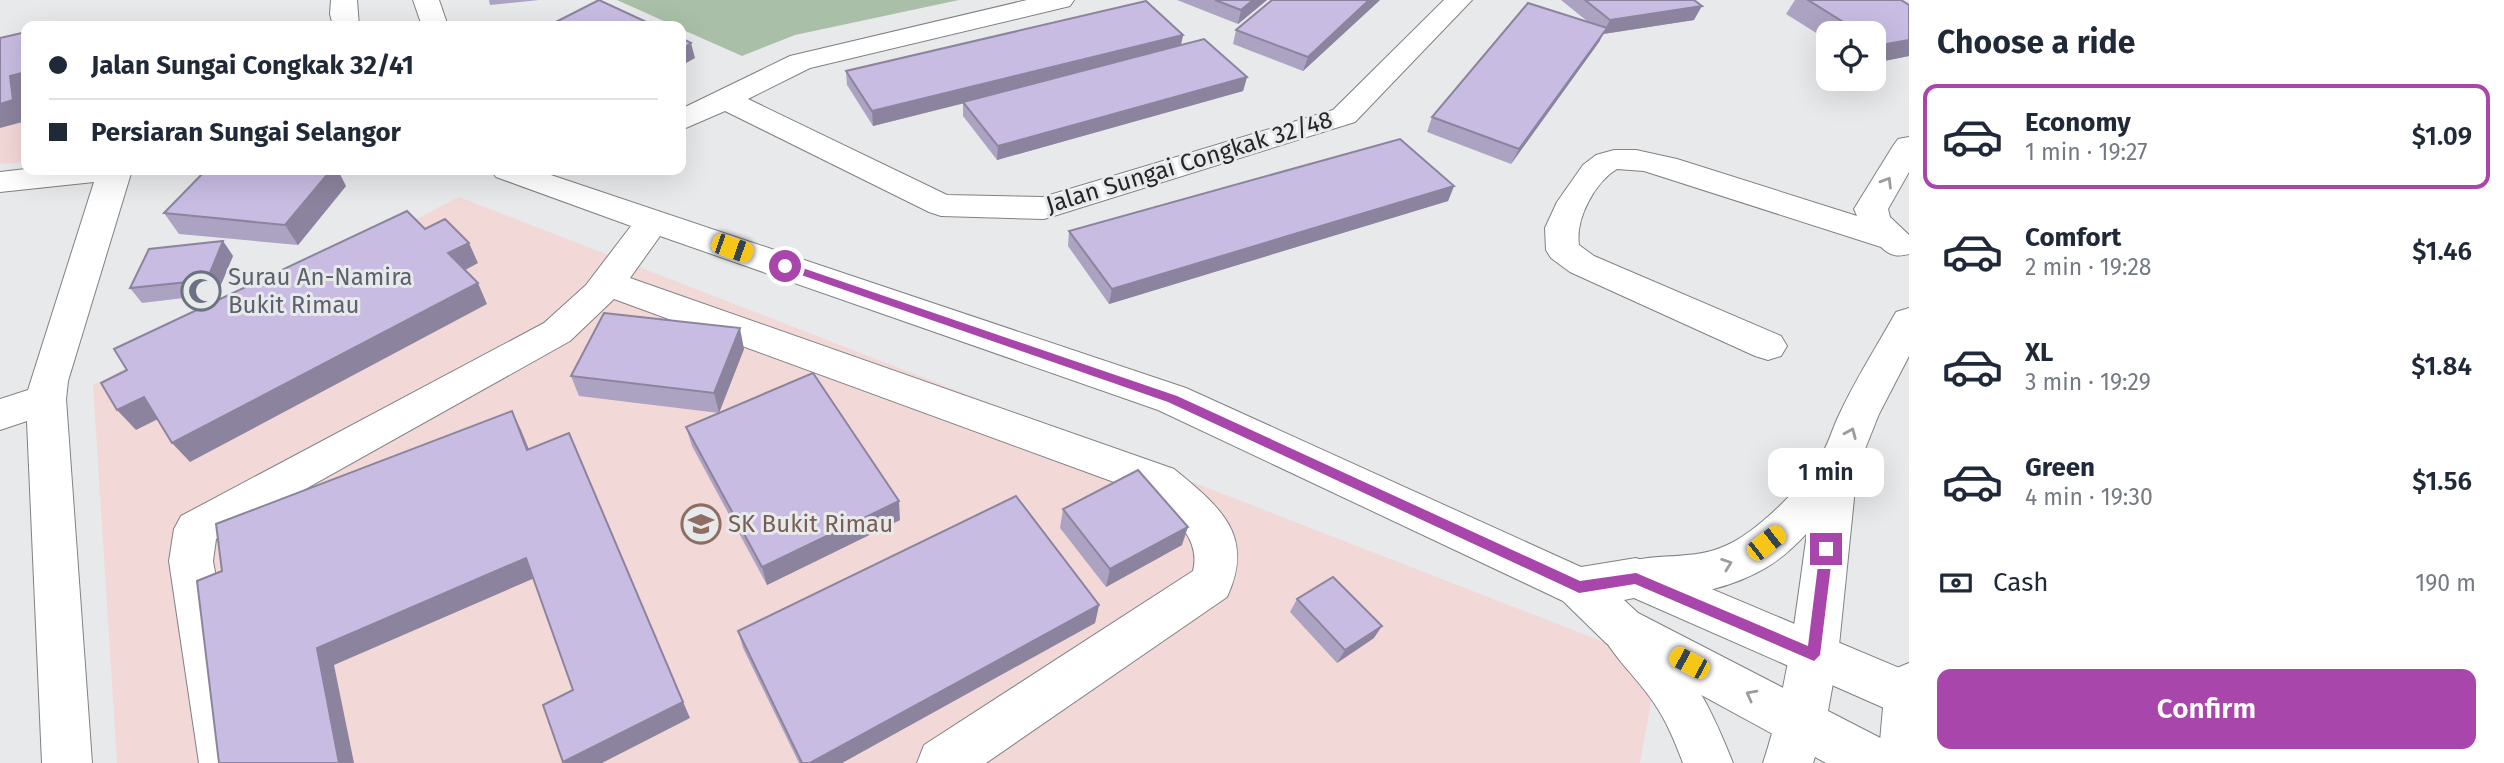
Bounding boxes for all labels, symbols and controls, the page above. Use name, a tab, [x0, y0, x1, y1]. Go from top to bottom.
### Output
map controls	[1816, 21, 1886, 91]
button: locate	[1816, 21, 1886, 91]
text: Choose a ride	[1937, 23, 2135, 61]
text: Jalan Sungai Congkak 32/41	[91, 50, 414, 81]
street label: Jalan Sungai Congkak 32/48	[1042, 105, 1336, 219]
icon: car	[1941, 105, 2004, 168]
text: Economy	[2025, 107, 2131, 138]
text: Persiaran Sungai Selangor	[91, 117, 401, 148]
text: $1.09	[2412, 121, 2472, 152]
text: 1 min · 19:27	[2025, 138, 2147, 166]
one-way arrow	[1879, 177, 1892, 190]
icon: car	[1941, 220, 2004, 283]
text: Comfort	[2025, 222, 2121, 253]
car	[709, 231, 756, 265]
text: $1.46	[2412, 236, 2472, 267]
route start	[769, 250, 801, 282]
text: 2 min · 19:28	[2025, 253, 2151, 281]
place label: Surau An-Namira Bukit Rimau	[228, 263, 413, 319]
mosque icon: Surau An-Namira Bukit Rimau	[180, 270, 222, 312]
icon: car	[1941, 335, 2004, 398]
text: XL	[2025, 337, 2053, 368]
text: $1.84	[2411, 351, 2472, 382]
text: 3 min · 19:29	[2025, 368, 2151, 396]
one-way arrow	[1843, 428, 1857, 440]
callout: 1 min	[1768, 448, 1884, 496]
icon: car	[1941, 450, 2004, 513]
text: Green	[2025, 452, 2095, 483]
text: 1 min	[1798, 458, 1854, 486]
text: $1.56	[2412, 466, 2472, 497]
text: 4 min · 19:30	[2025, 483, 2153, 511]
school or university icon: SK Bukit Rimau	[680, 503, 722, 545]
place label: SK Bukit Rimau	[728, 510, 893, 538]
car	[1743, 522, 1790, 564]
route end	[1810, 533, 1842, 565]
one-way arrow	[1720, 558, 1732, 572]
icon: cash	[1937, 564, 1975, 602]
text: Cash	[1993, 567, 2049, 598]
text: 190 m	[2415, 569, 2476, 597]
car	[1666, 644, 1713, 682]
button: Confirm	[1937, 669, 2476, 749]
one-way arrow	[1746, 690, 1758, 704]

